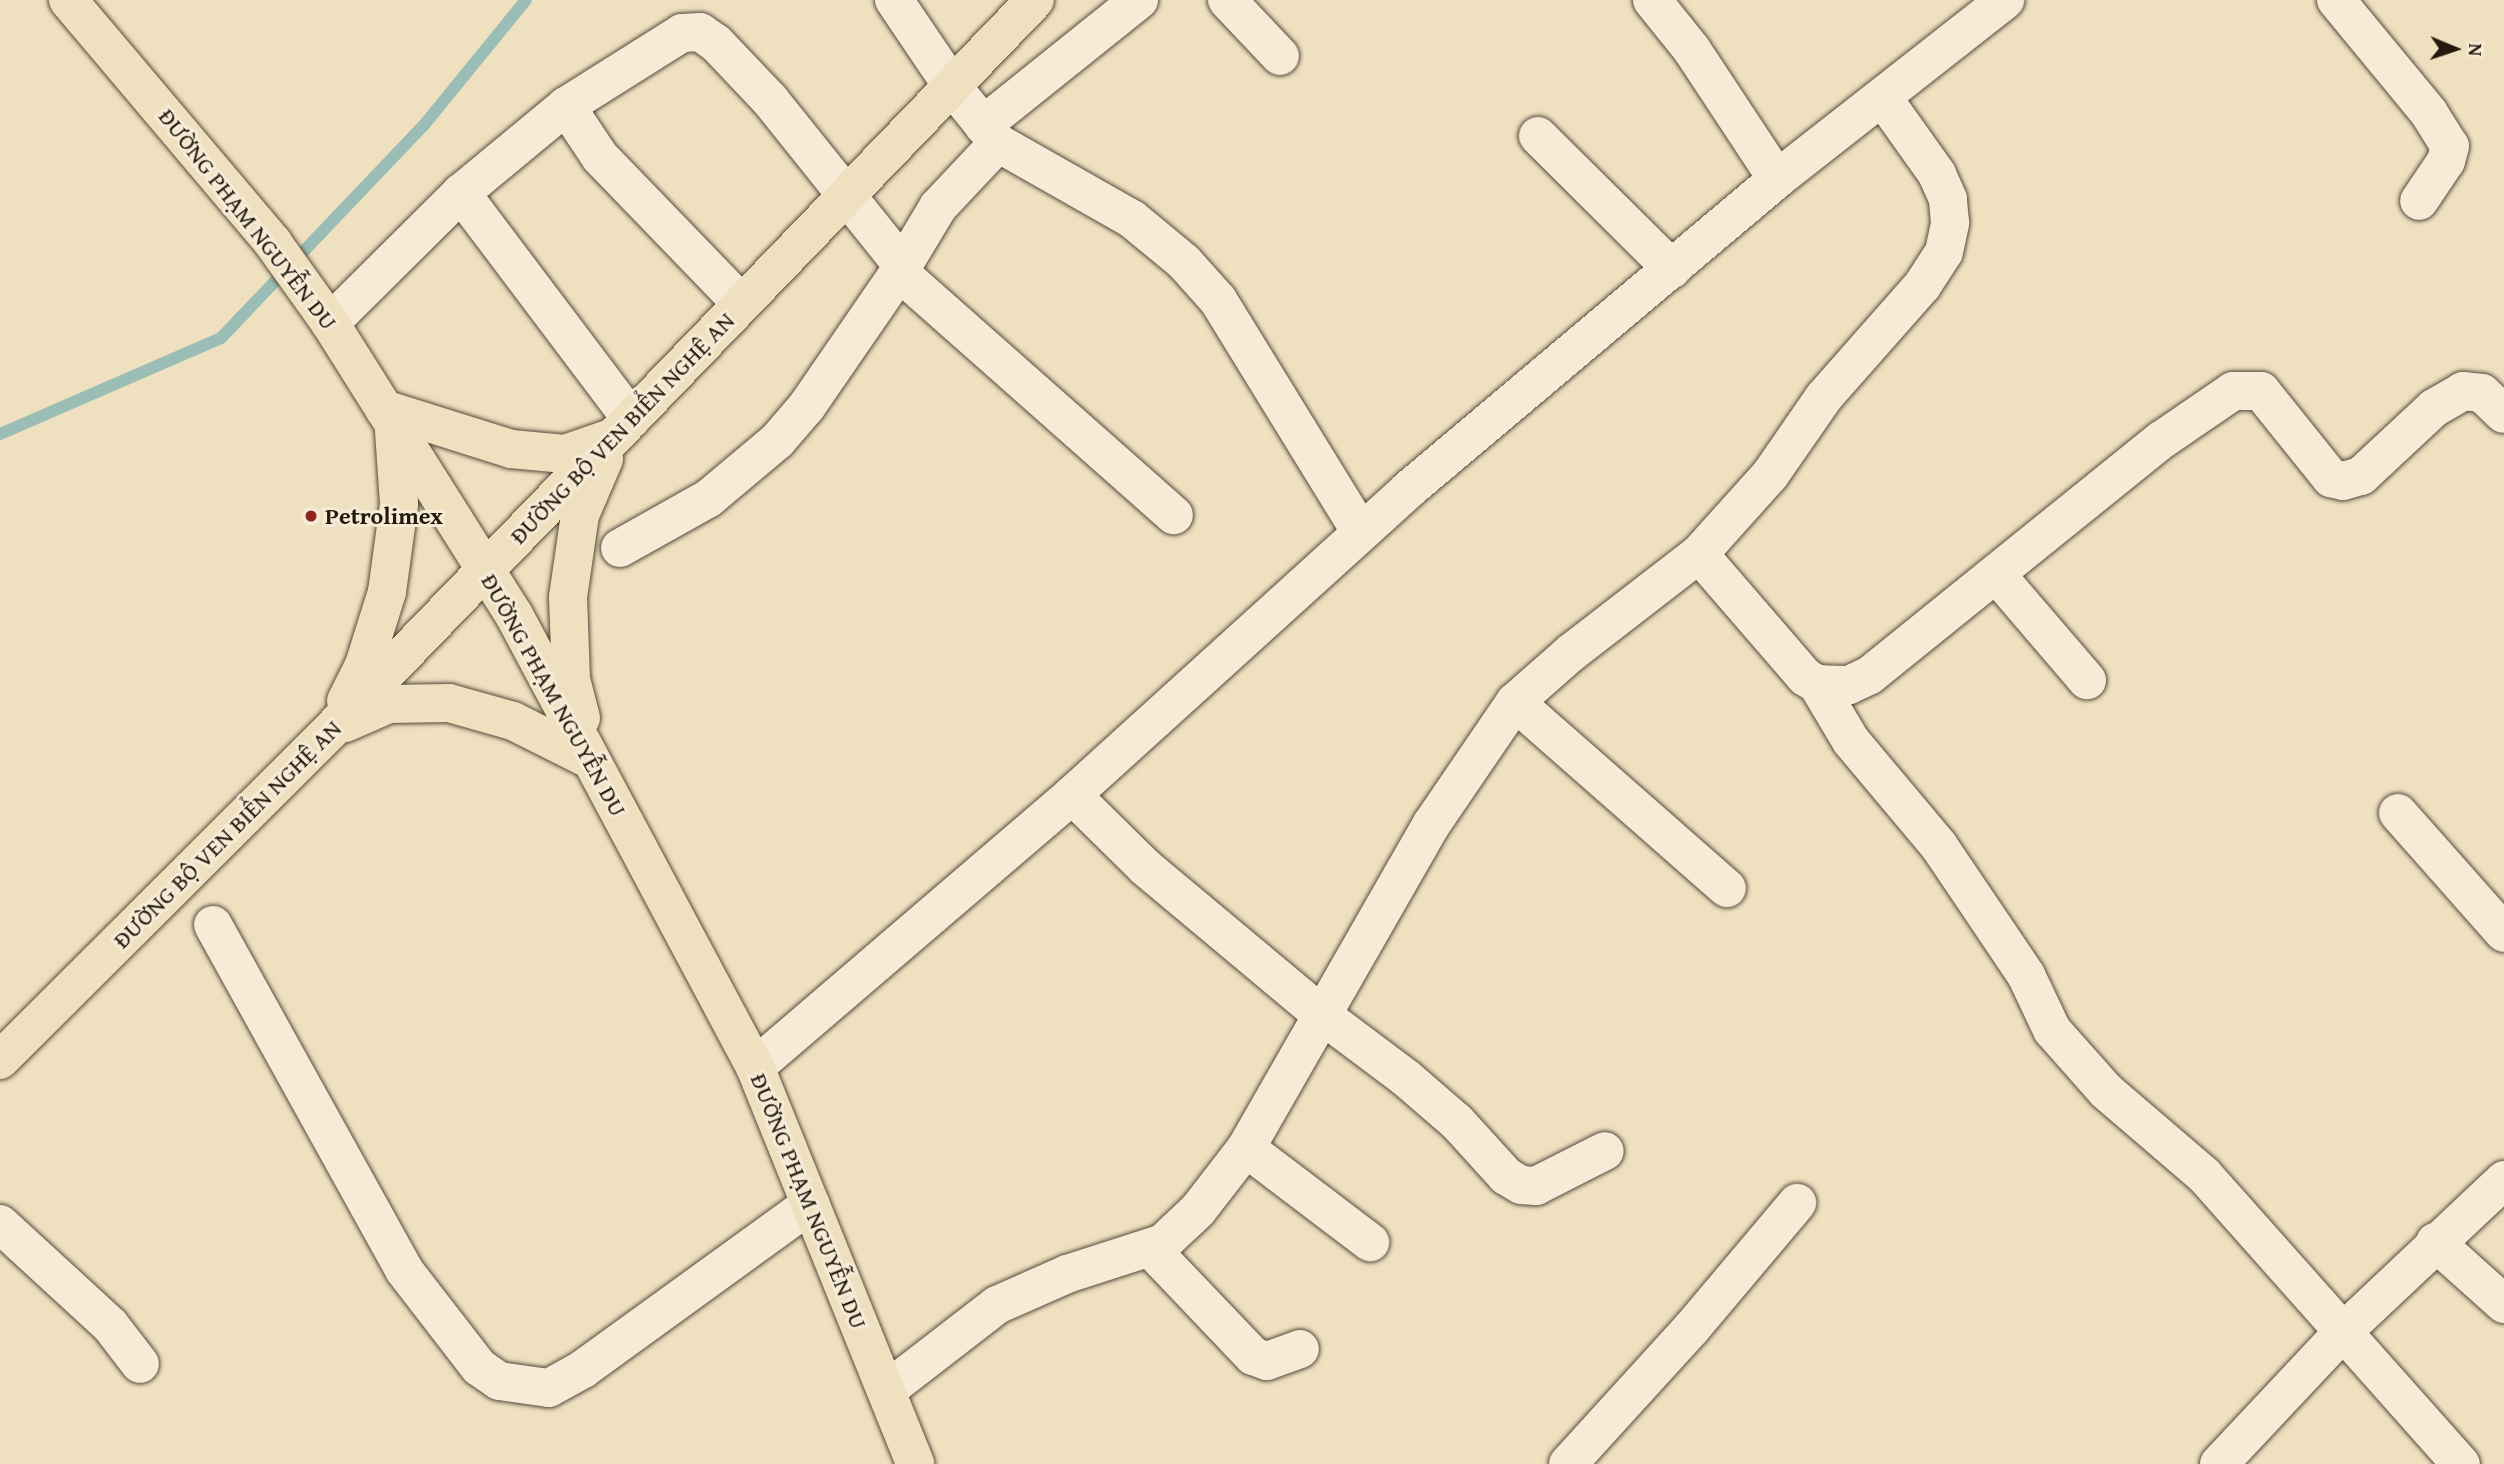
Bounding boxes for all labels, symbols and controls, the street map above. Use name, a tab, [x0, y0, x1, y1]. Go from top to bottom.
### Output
north arrow	[2420, 14, 2490, 84]
text: N	[2462, 43, 2490, 57]
street label: ĐƯỜNG PHẠM NGUYỄN DU	[153, 103, 343, 335]
street label: ĐƯỜNG BỘ VEN BIỂN NGHỆ AN	[504, 306, 740, 550]
place label: Petrolimex	[325, 502, 443, 530]
marker: Petrolimex	[303, 508, 319, 524]
street label: ĐƯỜNG PHẠM NGUYỄN DU	[475, 569, 633, 821]
street label: ĐƯỜNG BỘ VEN BIỂN NGHỆ AN	[107, 714, 347, 954]
street label: ĐƯỜNG PHẠM NGUYỄN DU	[745, 1069, 873, 1333]

